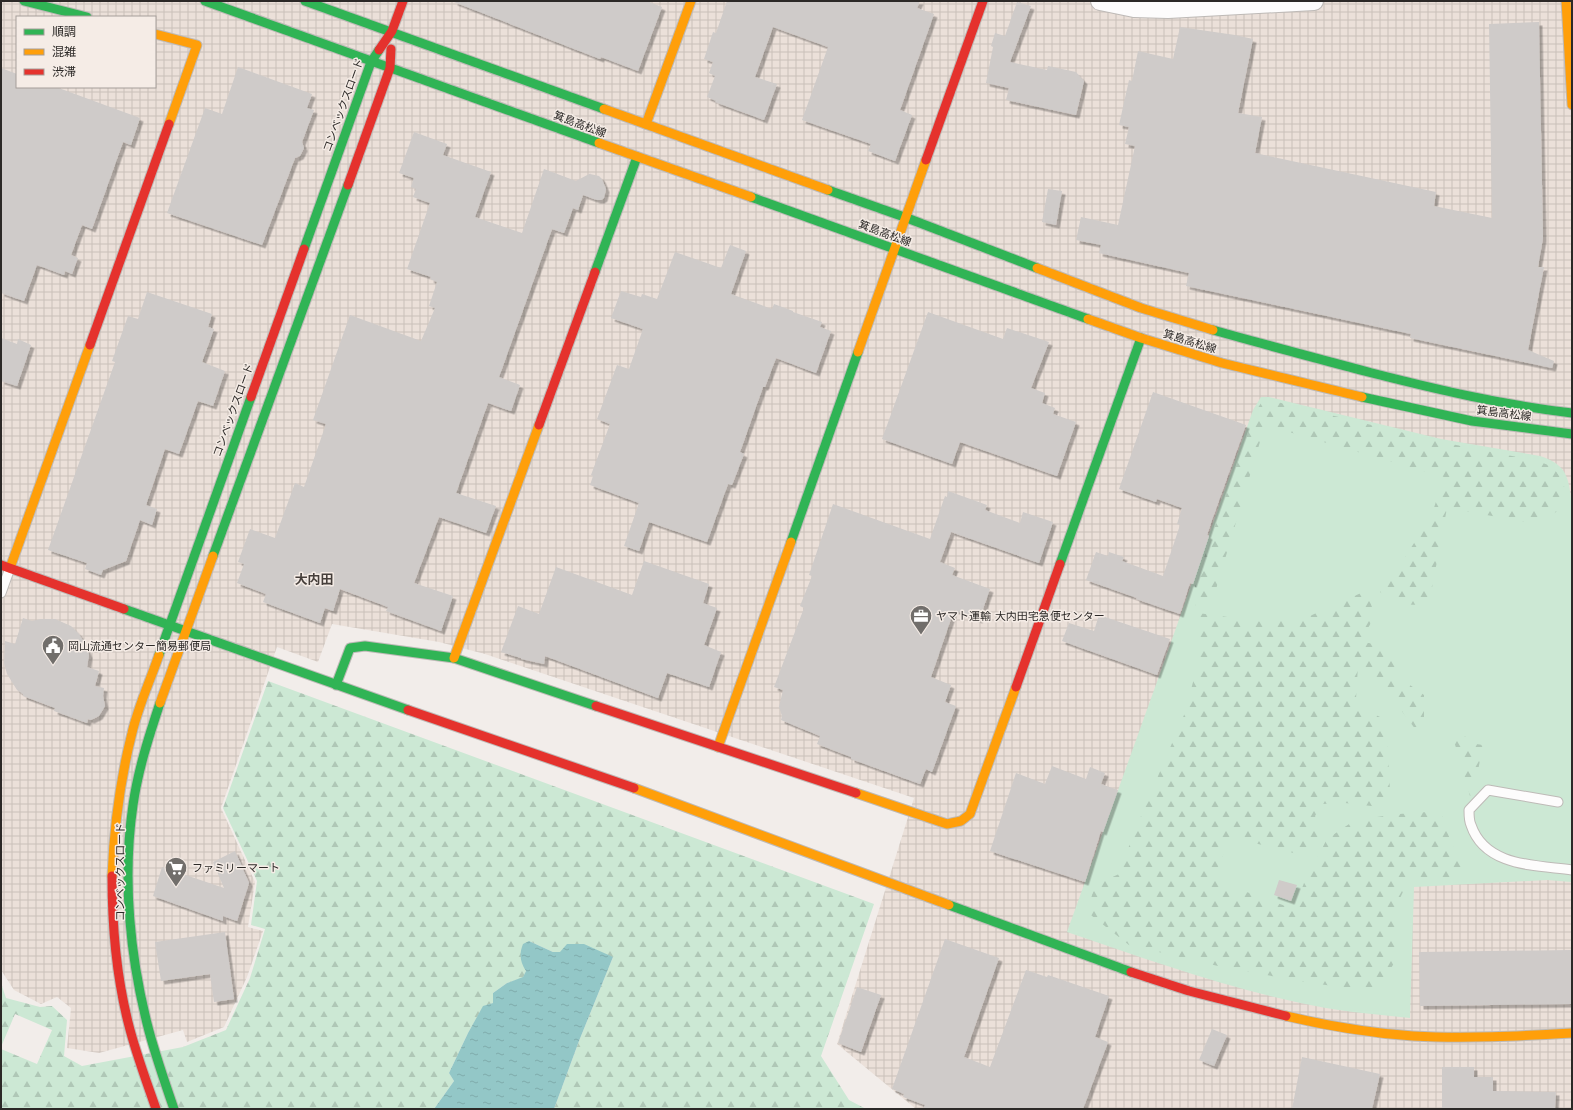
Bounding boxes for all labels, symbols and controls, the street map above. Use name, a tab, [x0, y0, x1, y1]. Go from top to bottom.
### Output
legend	[16, 16, 156, 88]
text: 順調	[52, 25, 76, 39]
text: 混雑	[52, 45, 76, 59]
street label: コンベックスロード	[320, 57, 366, 154]
text: 渋滞	[52, 65, 76, 79]
street label: 箕島高松線	[552, 109, 608, 140]
street label: 箕島高松線	[857, 218, 913, 249]
street label: 箕島高松線	[1162, 327, 1218, 356]
street label: コンベックスロード	[210, 362, 256, 459]
street label: 箕島高松線	[1476, 404, 1532, 423]
district label: 大内田	[294, 572, 334, 587]
office icon: ヤマト運輸 大内田宅急便センター	[908, 603, 934, 636]
place label: ヤマト運輸 大内田宅急便センター	[936, 610, 1105, 623]
public building icon: 岡山流通センター簡易郵便局	[40, 633, 66, 666]
place label: 岡山流通センター簡易郵便局	[68, 640, 211, 653]
street label: コンベックスロード	[114, 823, 127, 921]
supermarket icon: ファミリーマート	[163, 855, 189, 888]
place label: ファミリーマート	[192, 862, 280, 875]

